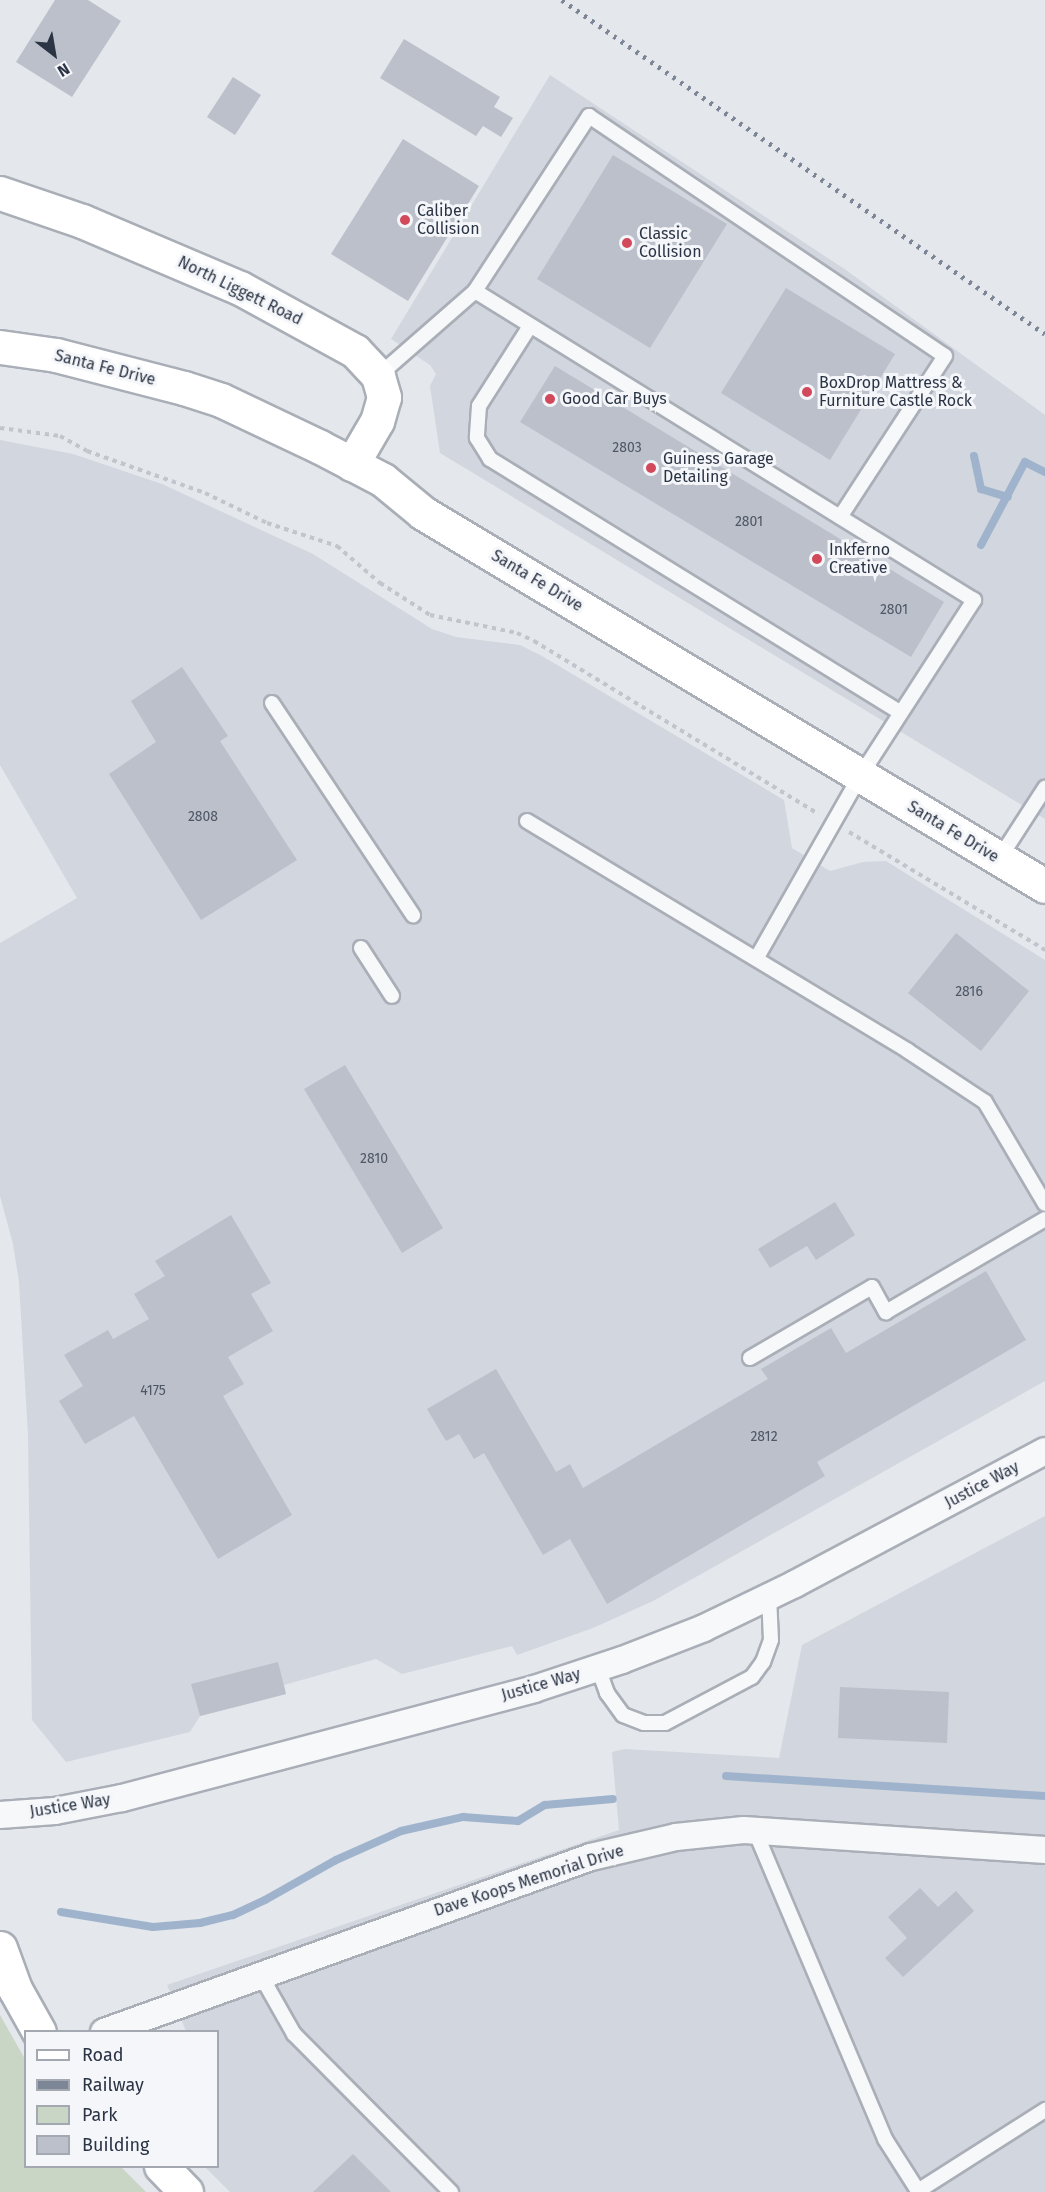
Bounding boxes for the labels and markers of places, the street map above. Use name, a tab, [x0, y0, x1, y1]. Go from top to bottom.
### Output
place label: Caliber Collision	[417, 201, 480, 239]
marker: Caliber Collision	[398, 213, 412, 227]
place label: Classic Collision	[639, 224, 702, 262]
marker: Classic Collision	[620, 236, 634, 250]
place label: BoxDrop Mattress & Furniture Castle Rock	[819, 373, 972, 411]
marker: BoxDrop Mattress & Furniture Castle Rock	[800, 385, 814, 399]
place label: Good Car Buys	[562, 389, 667, 409]
marker: Good Car Buys	[543, 392, 557, 406]
place label: Guiness Garage Detailing	[663, 449, 774, 487]
marker: Guiness Garage Detailing	[644, 461, 658, 475]
place label: Inkferno Creative	[829, 540, 890, 578]
marker: Inkferno Creative	[810, 552, 824, 566]

